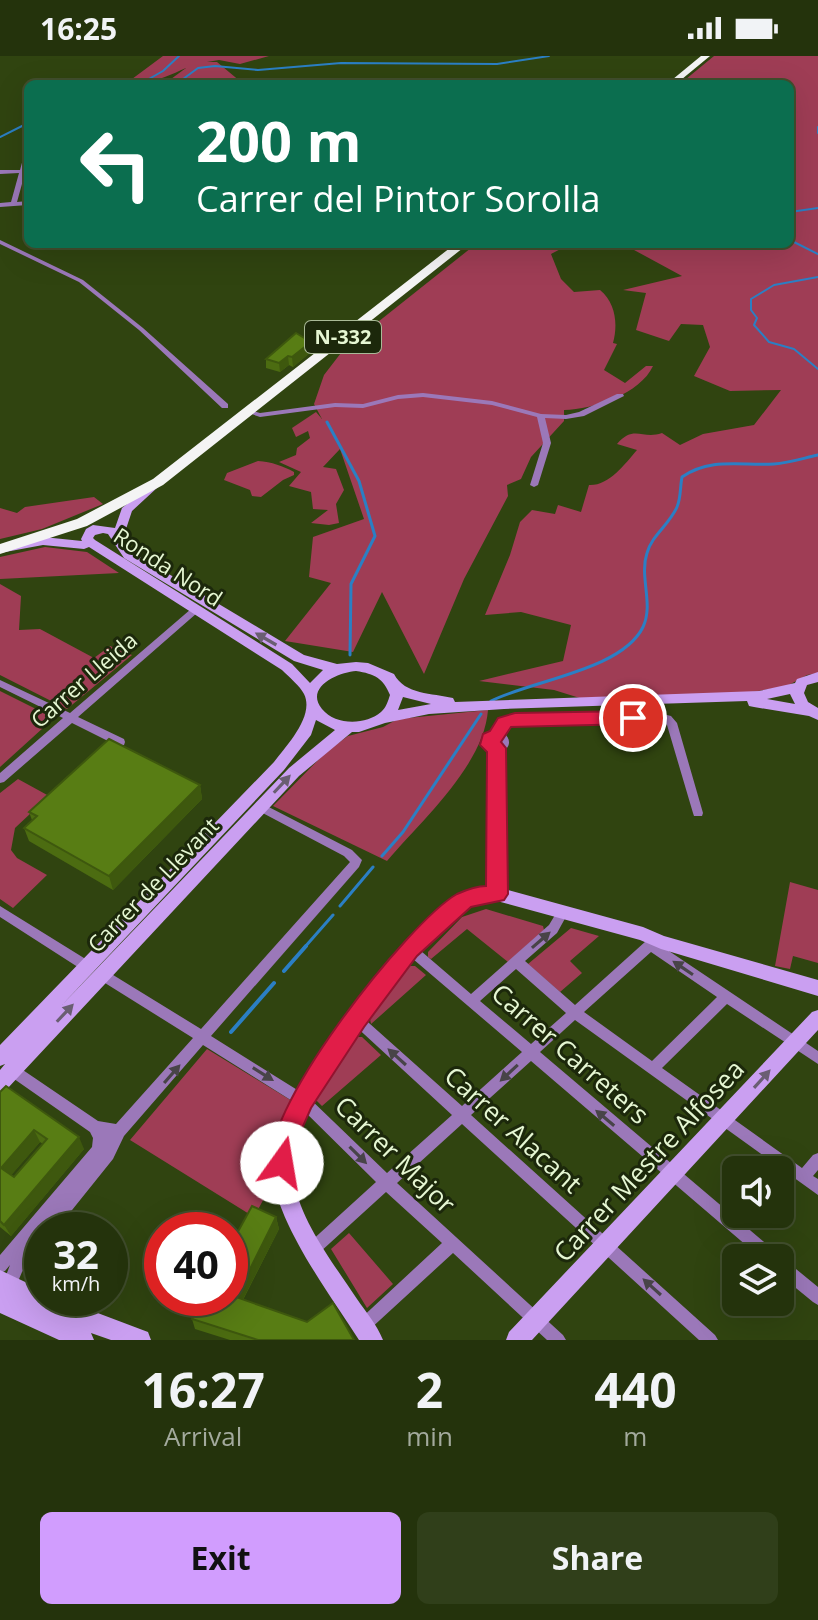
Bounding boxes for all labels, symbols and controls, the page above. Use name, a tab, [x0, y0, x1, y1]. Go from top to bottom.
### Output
text: 16:25	[40, 8, 117, 49]
text: 200 m	[196, 102, 362, 178]
icon: left	[64, 112, 168, 216]
text: Carrer del Pintor Sorolla	[196, 174, 600, 223]
road number: N-332	[305, 321, 381, 353]
street label: Ronda Nord	[108, 520, 229, 613]
street label: Carrer Lleida	[24, 625, 143, 734]
one-way arrow	[255, 632, 278, 646]
pin	[599, 684, 667, 752]
icon: arrive	[611, 696, 655, 740]
one-way arrow	[273, 774, 291, 793]
street label: Carrer de Llevant	[80, 810, 225, 958]
one-way arrow	[531, 932, 550, 950]
one-way arrow	[673, 961, 694, 976]
street label: Carrer Carreters	[484, 975, 657, 1132]
one-way arrow	[55, 1004, 73, 1023]
one-way arrow	[388, 1048, 407, 1066]
street label: Carrer Mestre Alfosea	[545, 1051, 752, 1269]
street label: Carrer Alacant	[437, 1058, 590, 1201]
one-way arrow	[499, 1063, 518, 1081]
one-way arrow	[162, 1064, 180, 1083]
one-way arrow	[252, 1067, 274, 1081]
one-way arrow	[752, 1069, 770, 1088]
street label: Carrer Major	[328, 1088, 464, 1221]
one-way arrow	[595, 1110, 615, 1127]
position arrow	[240, 1121, 324, 1205]
one-way arrow	[348, 1145, 367, 1164]
map controls	[722, 1156, 794, 1316]
button: sound	[722, 1156, 794, 1228]
speed limit sign: 40	[144, 1212, 248, 1316]
text: 32	[53, 1226, 99, 1281]
button: layers	[722, 1244, 794, 1316]
text: km/h	[52, 1270, 100, 1297]
one-way arrow	[643, 1279, 662, 1297]
text: 16:27	[141, 1357, 265, 1422]
text: 2	[416, 1357, 443, 1422]
text: 440	[594, 1357, 677, 1422]
text: Arrival	[164, 1418, 242, 1454]
text: min	[406, 1418, 453, 1454]
text: m	[623, 1418, 647, 1454]
button: Exit	[40, 1512, 401, 1604]
button: Share	[417, 1512, 778, 1604]

